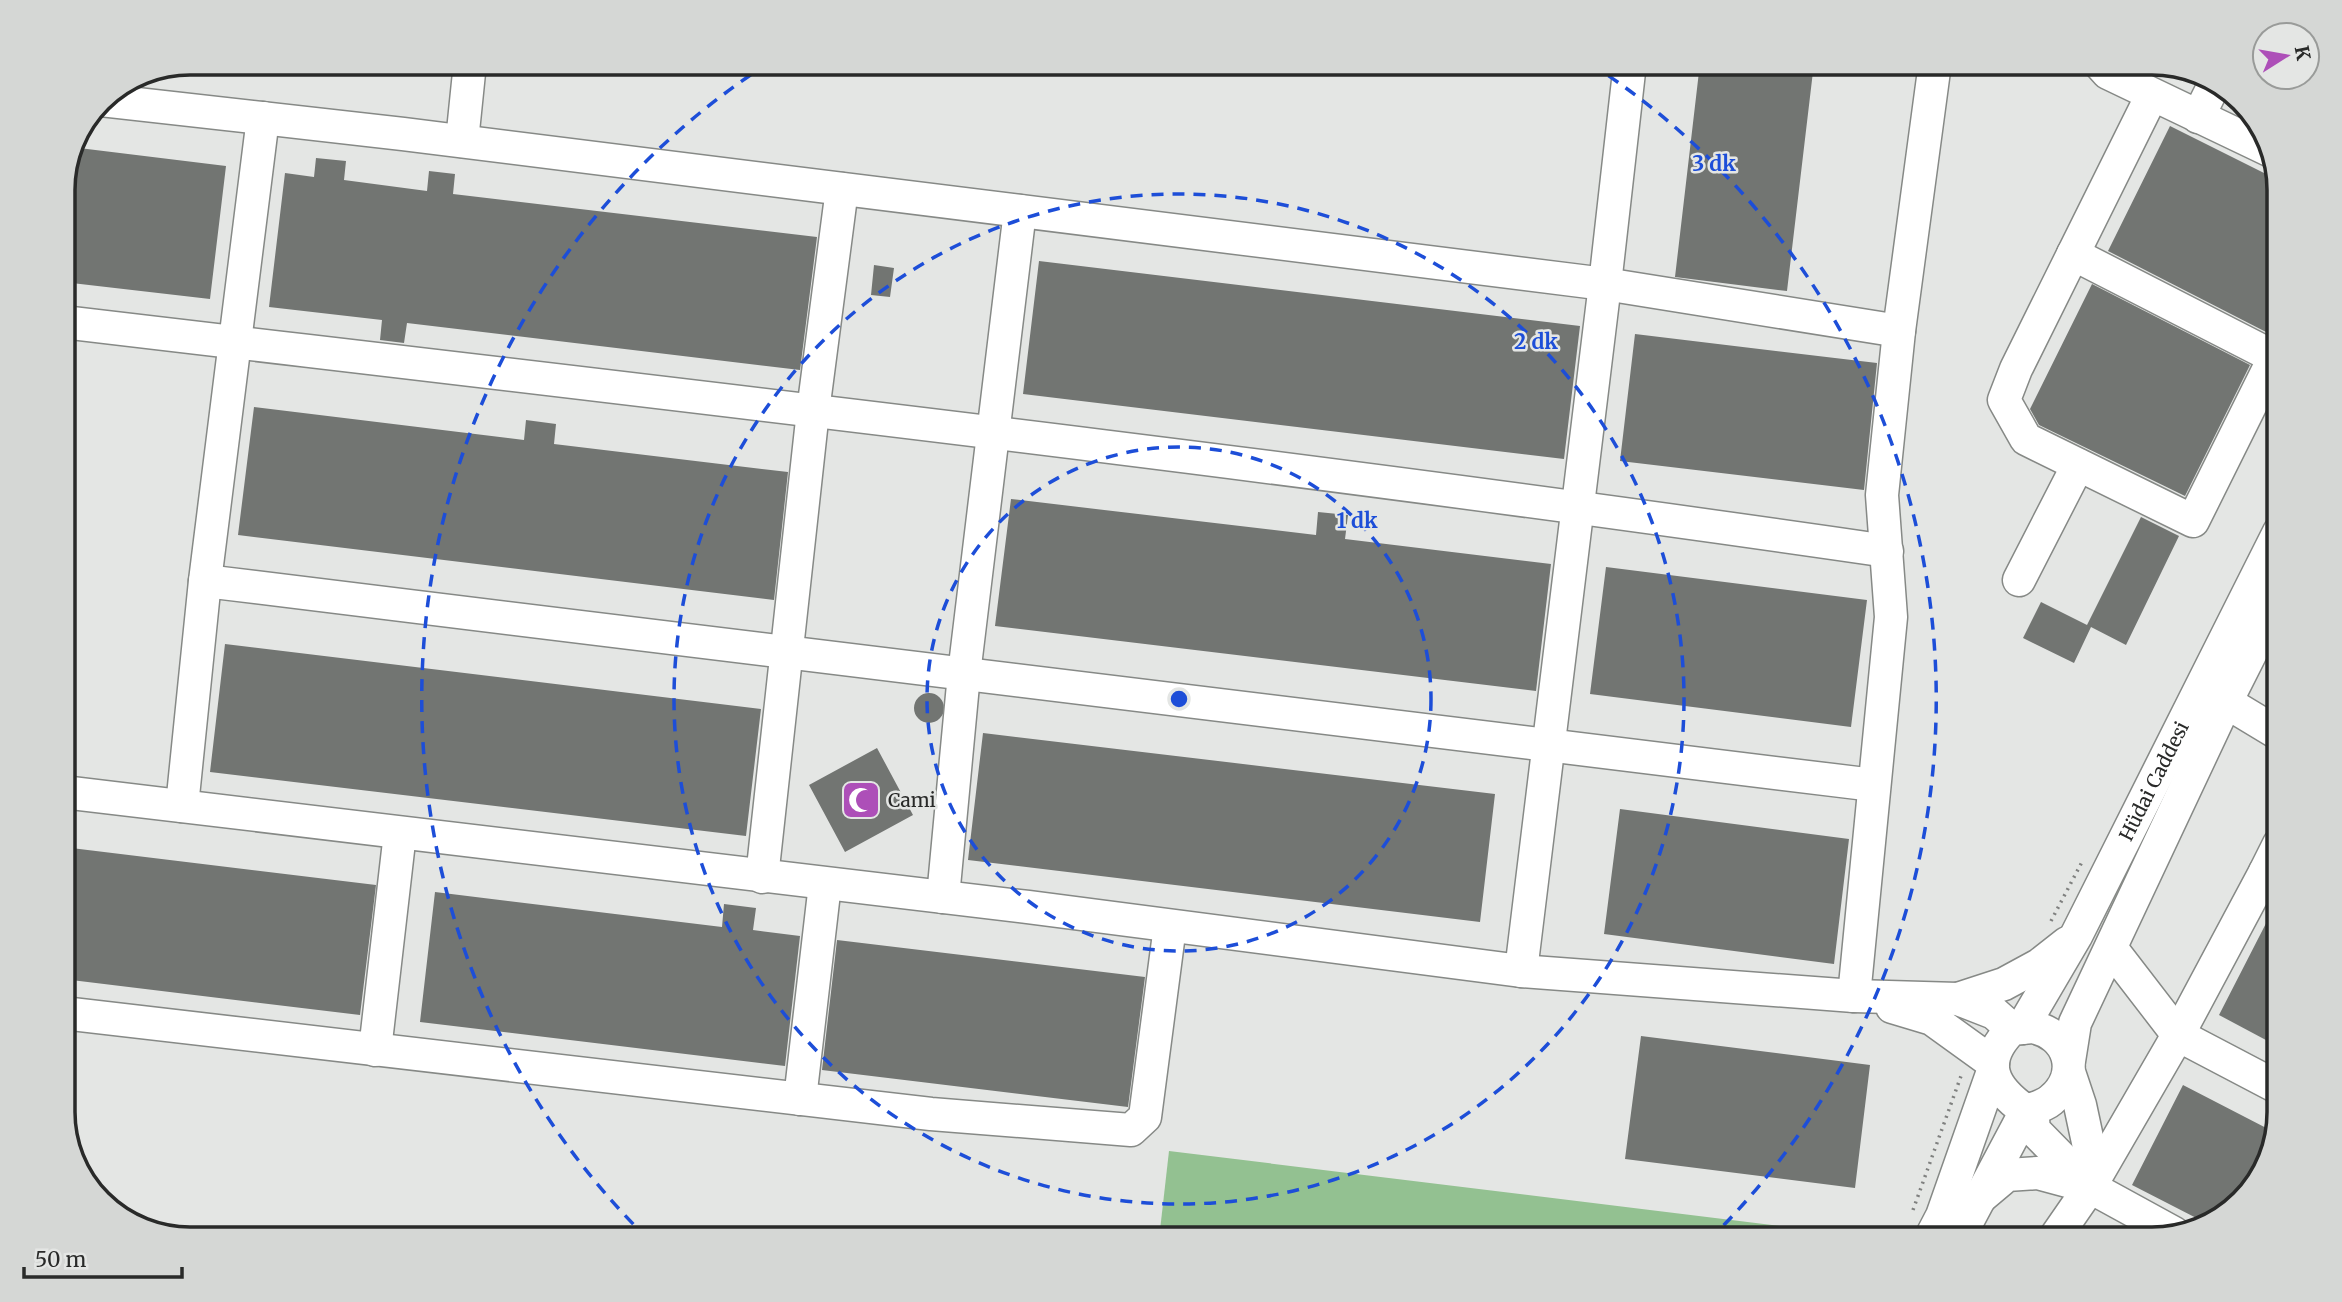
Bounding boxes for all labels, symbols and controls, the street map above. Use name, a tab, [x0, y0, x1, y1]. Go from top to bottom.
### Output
north arrow	[2251, 21, 2321, 91]
text: K	[2290, 43, 2316, 63]
text: 3 dk	[1692, 150, 1736, 177]
text: 2 dk	[1514, 328, 1558, 355]
text: 1 dk	[1336, 507, 1378, 534]
centre of rings	[1167, 687, 1191, 711]
street label: Hüdai Caddesi	[2114, 717, 2194, 845]
mosque icon: Cami	[840, 779, 882, 821]
place label: Cami	[888, 788, 936, 812]
scale bar	[24, 1236, 182, 1280]
text: 50 m	[35, 1246, 86, 1273]

